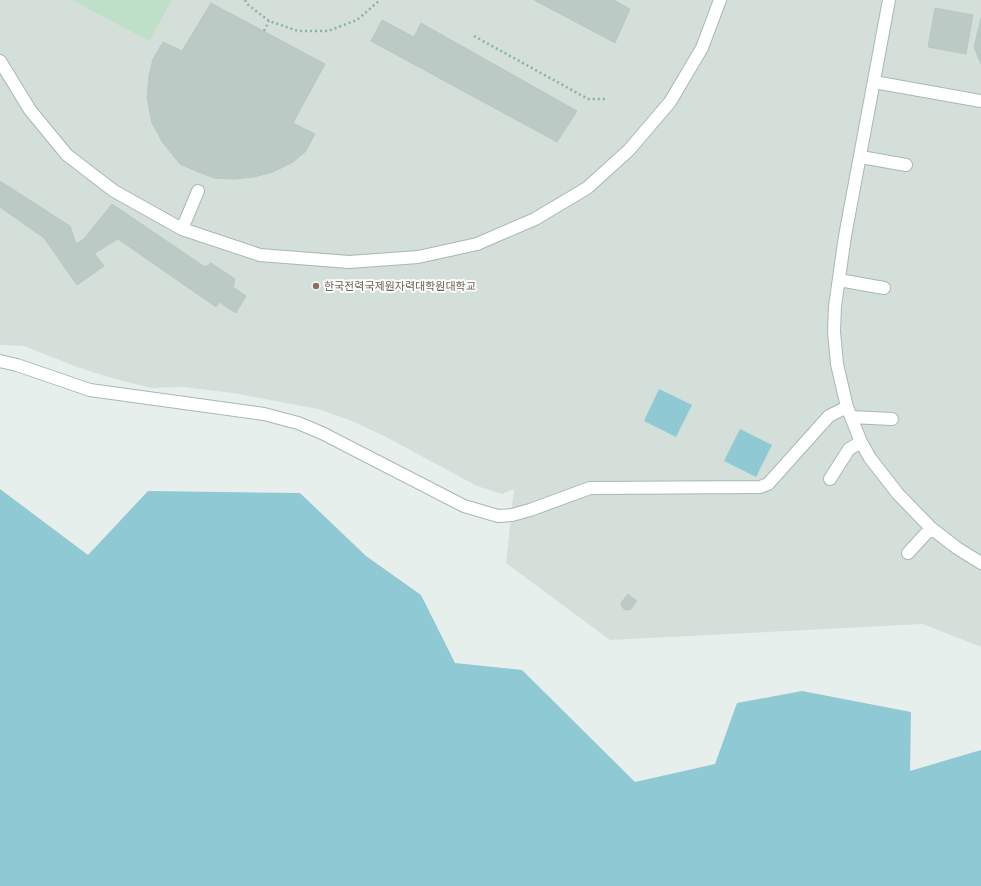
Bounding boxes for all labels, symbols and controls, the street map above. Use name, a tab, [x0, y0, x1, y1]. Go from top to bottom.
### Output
place label: 한국전력국제원자력대학원대학교	[324, 280, 476, 292]
marker: 한국전력국제원자력대학원대학교	[311, 281, 321, 291]

